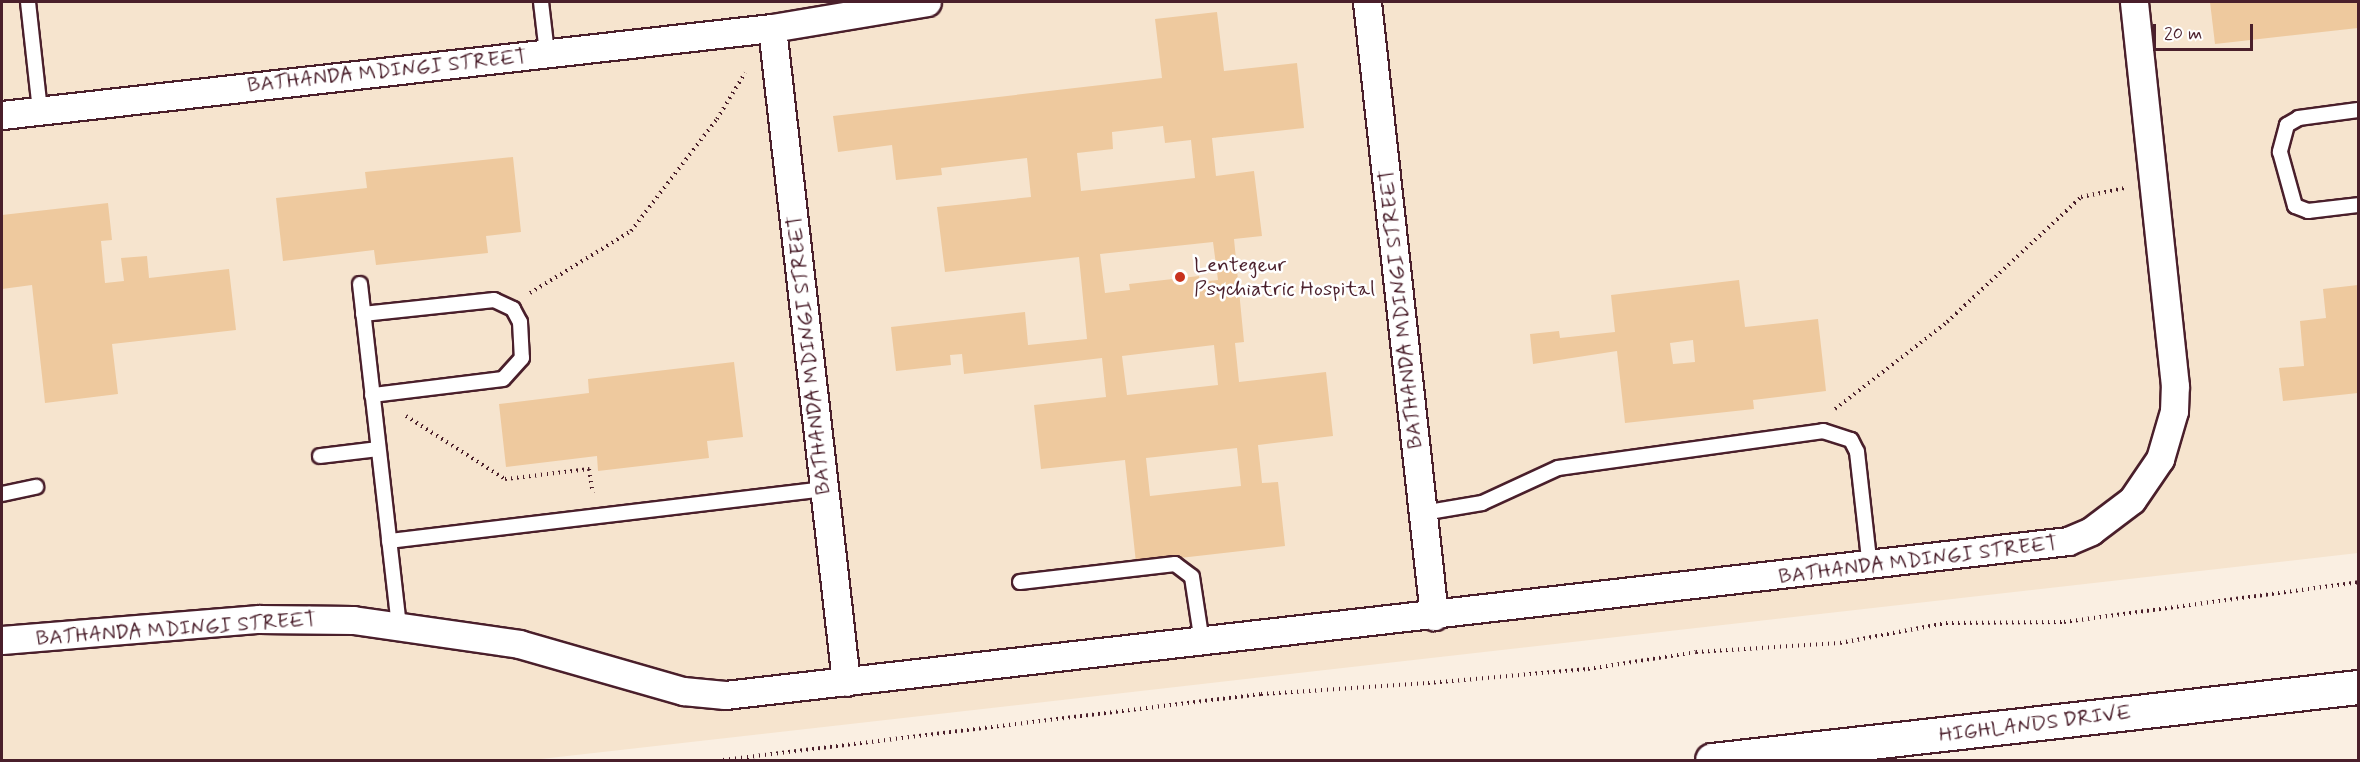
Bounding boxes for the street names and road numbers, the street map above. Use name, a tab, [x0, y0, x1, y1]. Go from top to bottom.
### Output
street label: BATHANDA MDINGI STREET	[246, 44, 528, 98]
street label: BATHANDA MDINGI STREET	[1374, 168, 1428, 450]
street label: BATHANDA MDINGI STREET	[782, 214, 836, 496]
street label: BATHANDA MDINGI STREET	[1778, 530, 2058, 590]
street label: BATHANDA MDINGI STREET	[35, 607, 317, 651]
street label: HIGHLANDS DRIVE	[1937, 700, 2133, 748]

